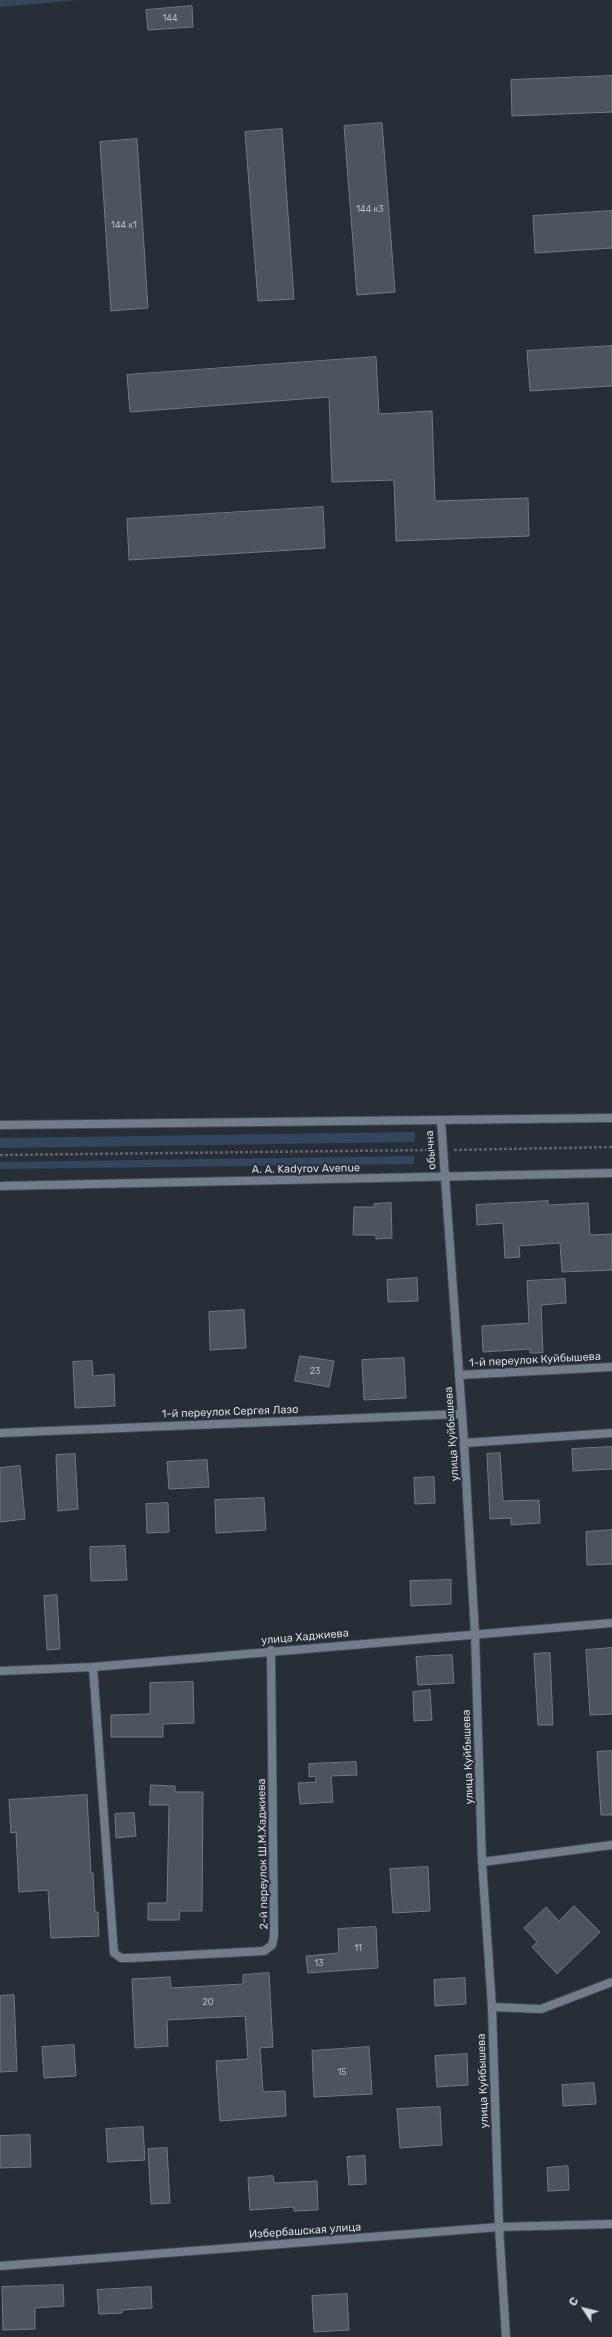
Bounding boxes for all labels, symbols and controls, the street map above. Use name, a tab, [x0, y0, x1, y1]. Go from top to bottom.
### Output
house number: 144	[162, 13, 178, 23]
house number: 144 к3	[356, 204, 384, 214]
house number: 144 к1	[111, 220, 137, 230]
street label: обычна	[423, 1130, 439, 1170]
street label: A. A. Kadyrov Avenue	[252, 1161, 360, 1177]
street label: 1-й переулок Куйбышева	[469, 1350, 601, 1370]
house number: 23	[310, 1366, 320, 1376]
street label: улица Куйбышева	[442, 1386, 462, 1482]
street label: 1-й переулок Сергея Лазо	[161, 1403, 299, 1421]
street label: улица Хаджиева	[261, 1627, 349, 1647]
street label: улица Куйбышева	[460, 1709, 476, 1805]
street label: 2-й переулок Ш.М.Хаджиева	[255, 1778, 271, 1930]
house number: 11	[354, 1943, 362, 1953]
house number: 13	[314, 1958, 324, 1968]
house number: 20	[203, 1997, 213, 2007]
street label: улица Куйбышева	[475, 2033, 491, 2129]
house number: 15	[337, 2067, 347, 2077]
street label: Избербашская улица	[248, 2220, 362, 2242]
north arrow	[564, 2289, 604, 2329]
text: С	[566, 2295, 581, 2309]

